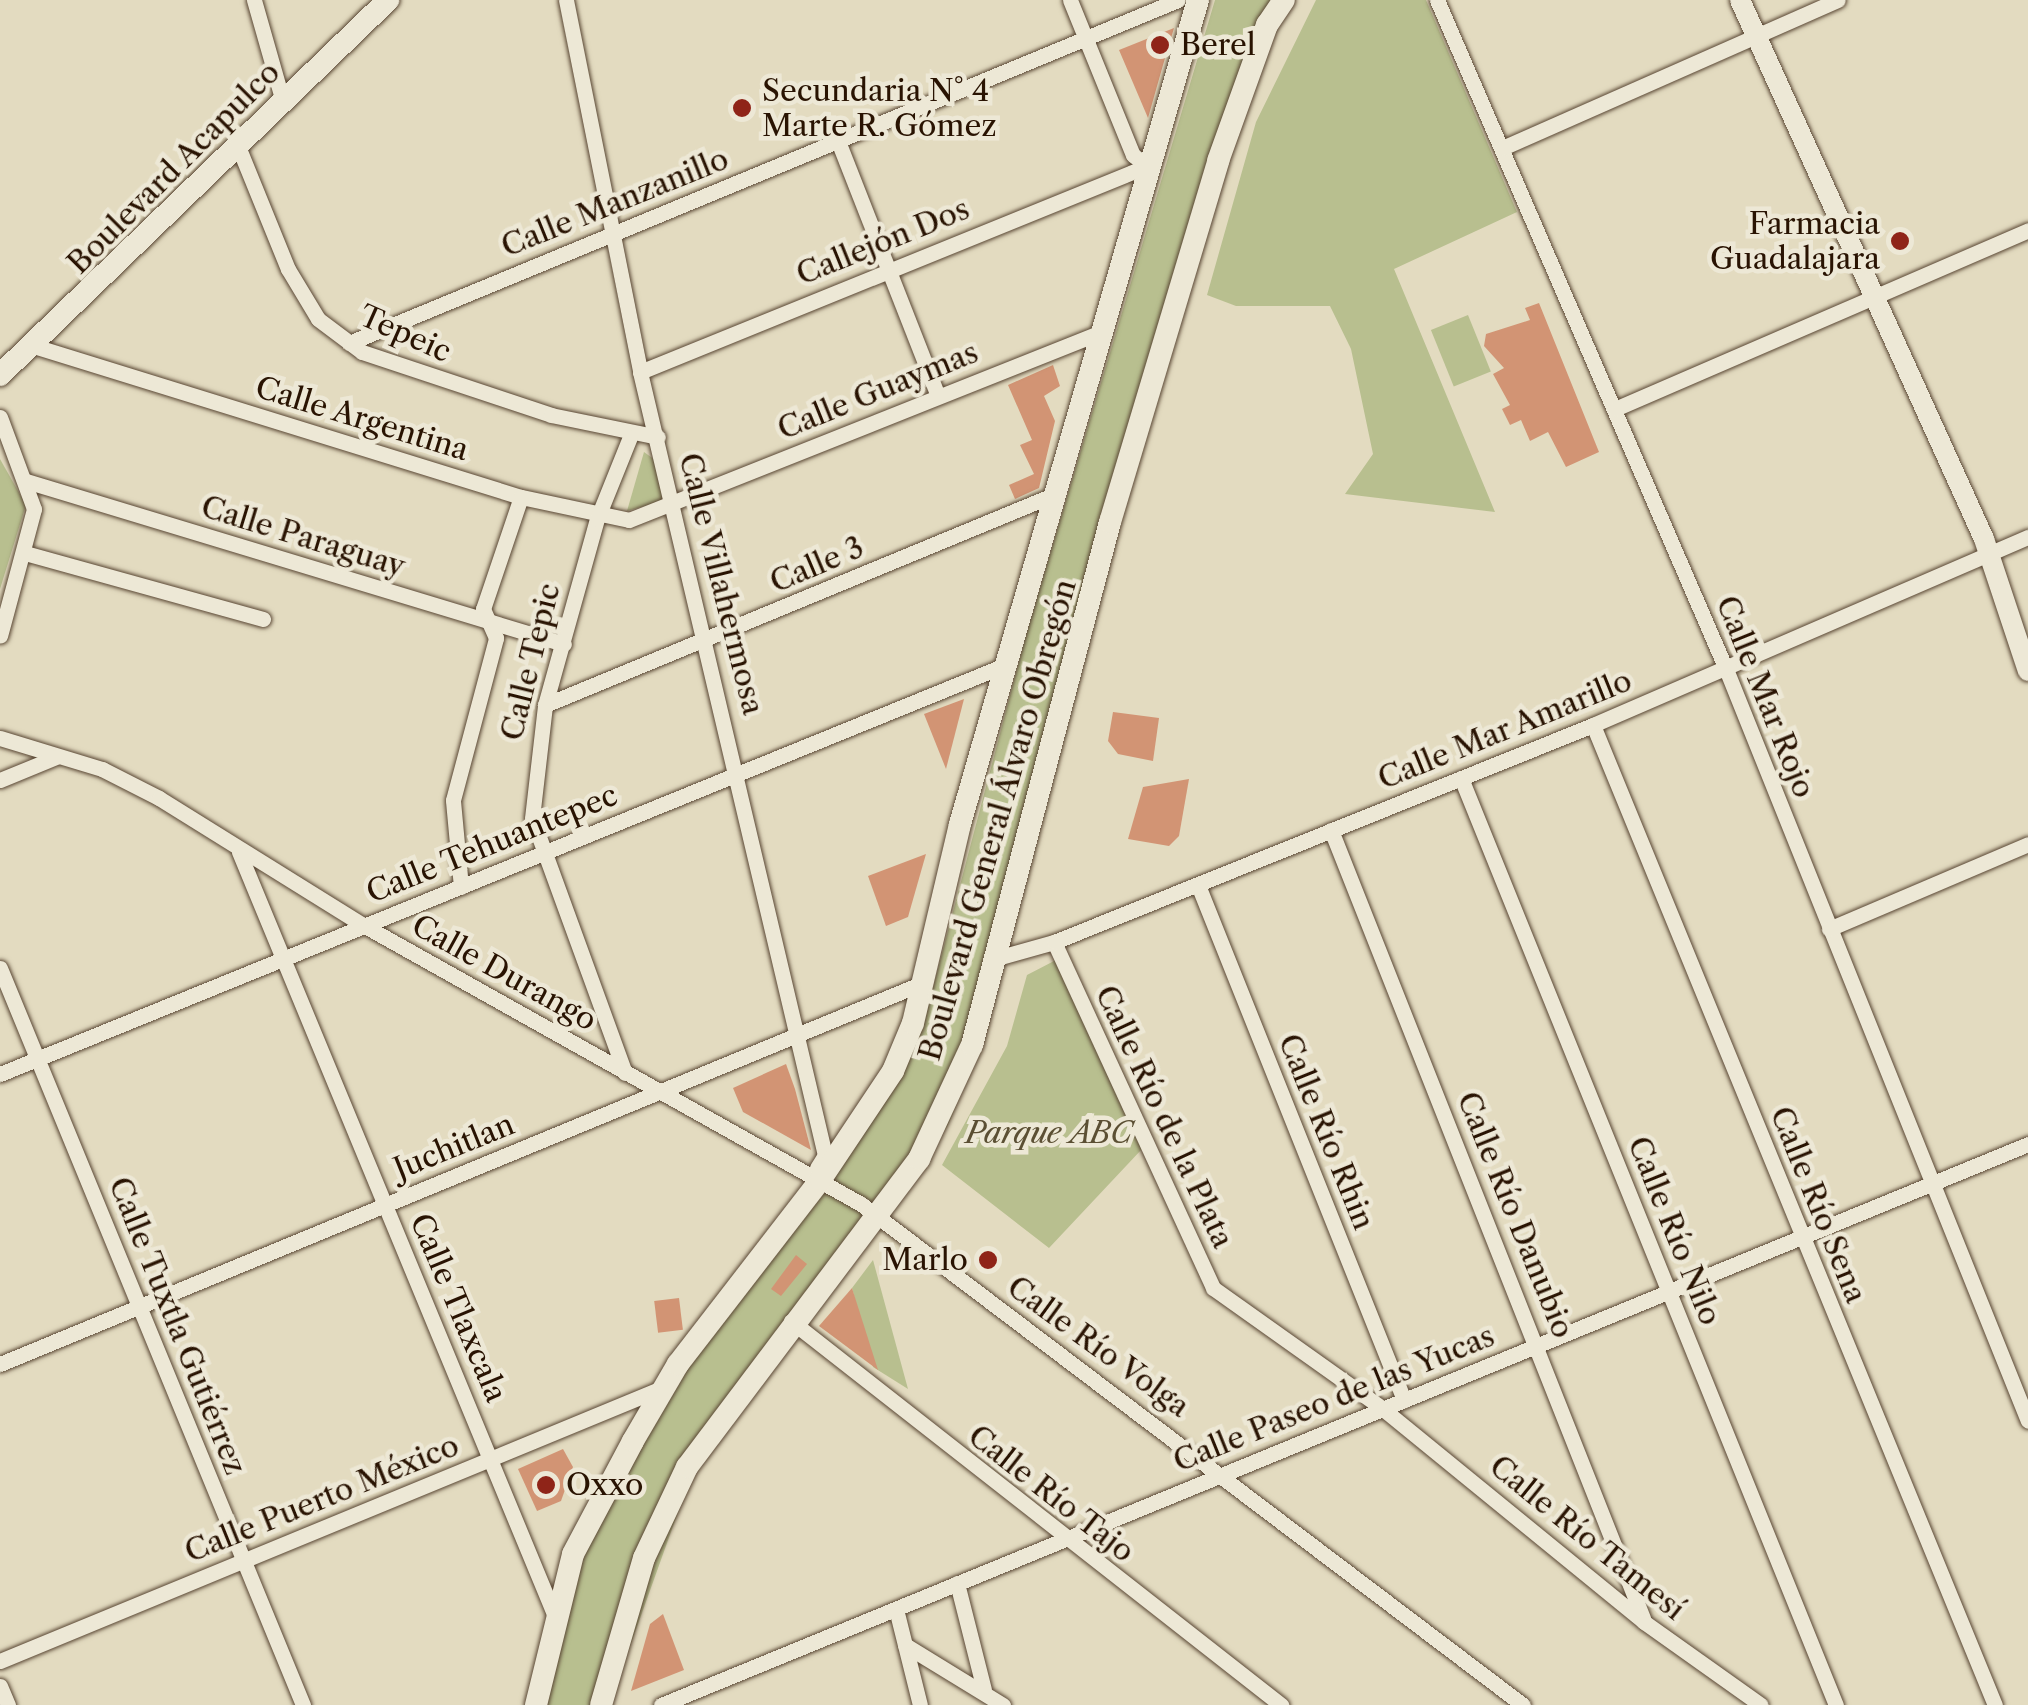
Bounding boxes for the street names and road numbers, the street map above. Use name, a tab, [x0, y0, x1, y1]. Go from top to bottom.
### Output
street label: Boulevard Acapulco	[60, 54, 288, 282]
street label: Calle Manzanillo	[496, 141, 734, 265]
street label: Callejón Dos	[791, 191, 975, 293]
street label: Tepeic	[354, 298, 456, 370]
street label: Calle Guaymas	[773, 334, 983, 448]
street label: Calle Argentina	[251, 369, 473, 469]
street label: Calle Villahermosa	[671, 449, 771, 719]
street label: Calle Paraguay	[197, 489, 409, 585]
street label: Calle 3	[765, 529, 869, 601]
street label: Boulevard General Álvaro Obregón	[912, 575, 1084, 1065]
street label: Calle Tepic	[494, 579, 568, 745]
street label: Calle Mar Rojo	[1708, 591, 1822, 803]
street label: Calle Mar Amarillo	[1372, 662, 1638, 798]
street label: Calle Tehuantepec	[361, 777, 623, 911]
street label: Calle Durango	[405, 907, 603, 1039]
street label: Calle Río de la Plata	[1087, 980, 1241, 1254]
street label: Calle Río Rhin	[1270, 1029, 1382, 1235]
street label: Calle Río Danubio	[1449, 1087, 1581, 1343]
street label: Calle Río Sena	[1762, 1102, 1874, 1308]
street label: Juchitlan	[389, 1107, 519, 1187]
street label: Calle Río Nilo	[1620, 1132, 1728, 1330]
street label: Calle Tuxtla Gutiérrez	[101, 1172, 253, 1480]
street label: Calle Tlaxcala	[402, 1208, 514, 1408]
street label: Calle Río Volga	[1000, 1269, 1196, 1425]
street label: Calle Paseo de las Yucas	[1168, 1318, 1500, 1480]
street label: Calle Río Tajo	[961, 1418, 1141, 1570]
street label: Calle Puerto México	[180, 1428, 464, 1570]
street label: Calle Río Tamesí	[1482, 1448, 1692, 1628]

